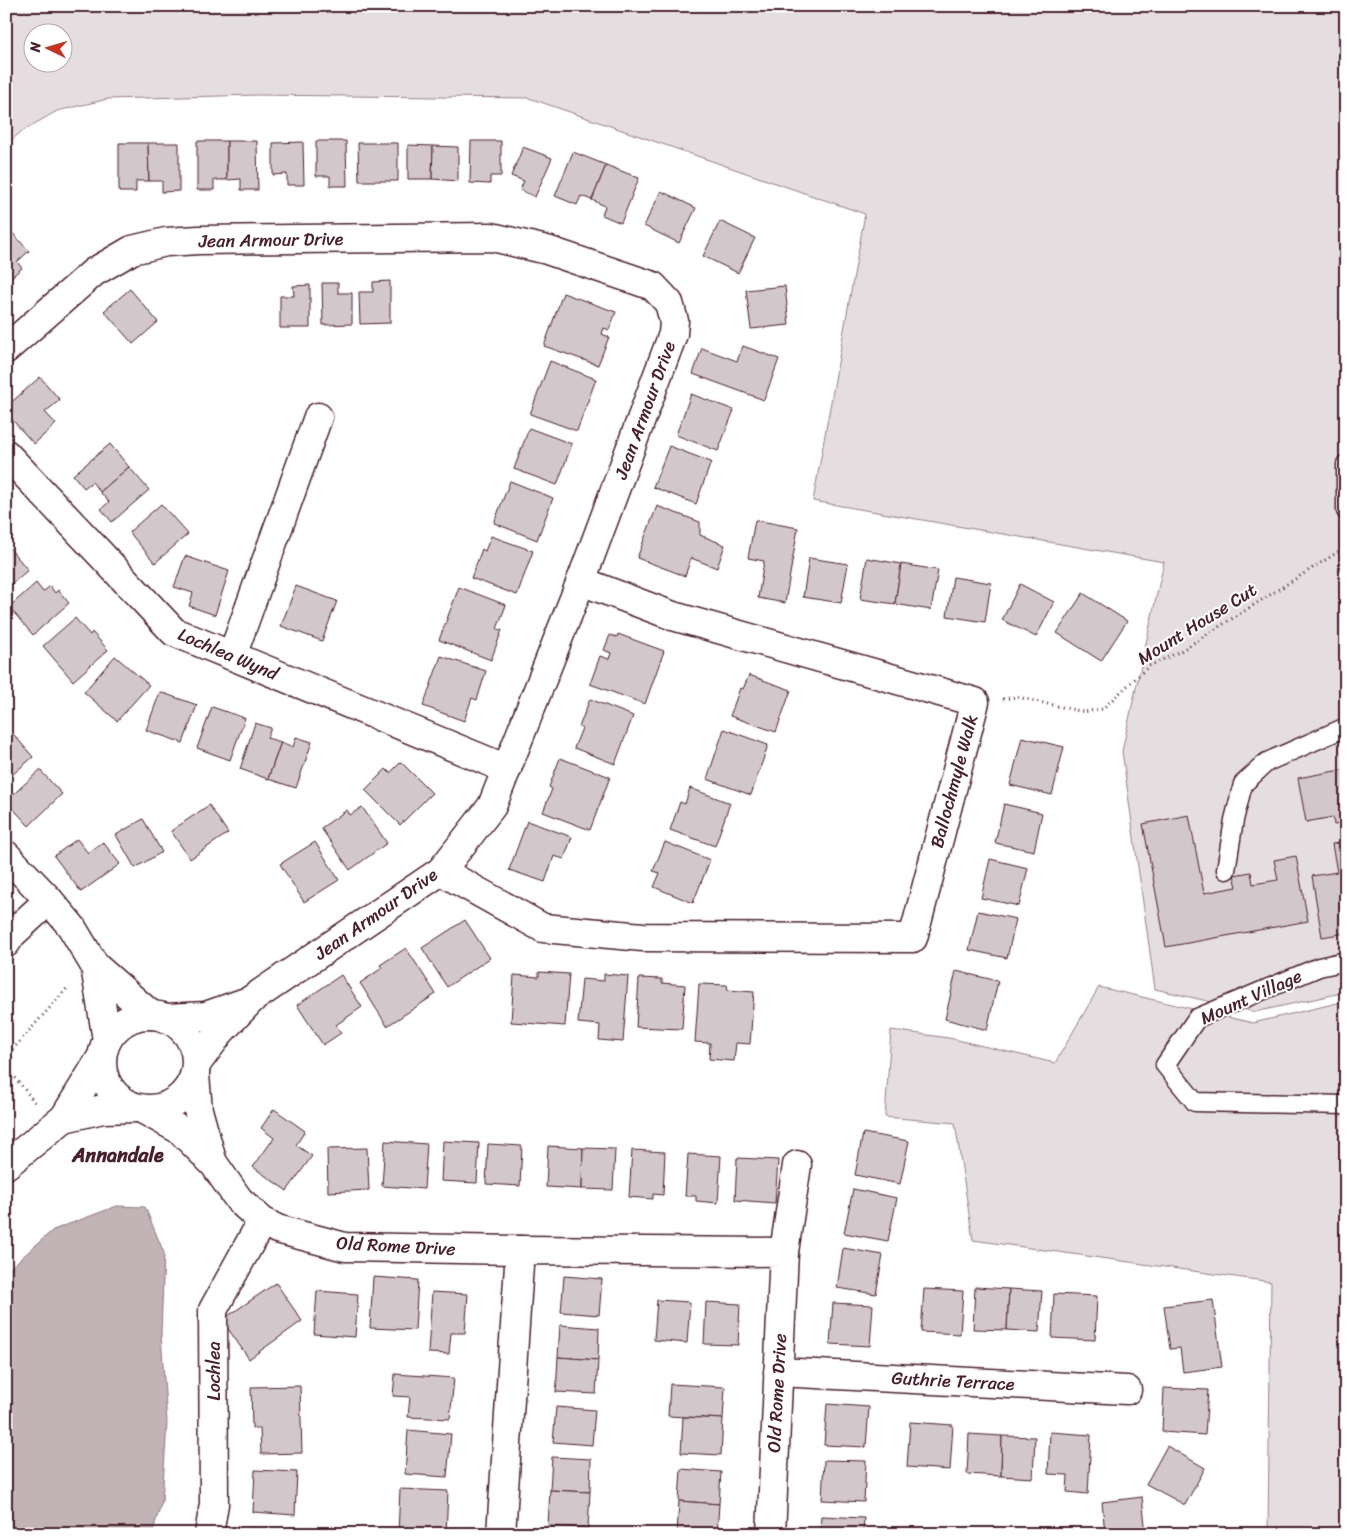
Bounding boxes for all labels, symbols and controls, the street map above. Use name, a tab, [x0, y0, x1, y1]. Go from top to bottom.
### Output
north arrow	[22, 22, 72, 72]
text: N	[23, 41, 48, 54]
street label: Jean Armour Drive	[197, 223, 344, 257]
street label: Jean Armour Drive	[605, 336, 685, 484]
street label: Mount House Cut	[1131, 574, 1264, 674]
street label: Lochlea Wynd	[173, 618, 285, 690]
street label: Ballochmyle Walk	[921, 711, 987, 851]
street label: Jean Armour Drive	[307, 859, 445, 969]
street label: Mount Village	[1195, 960, 1307, 1034]
district label: Annandale	[71, 1138, 164, 1173]
street label: Old Rome Drive	[335, 1227, 457, 1265]
street label: Old Rome Drive	[758, 1332, 796, 1454]
street label: Lochlea	[198, 1341, 230, 1401]
street label: Guthrie Terrace	[891, 1362, 1016, 1400]

